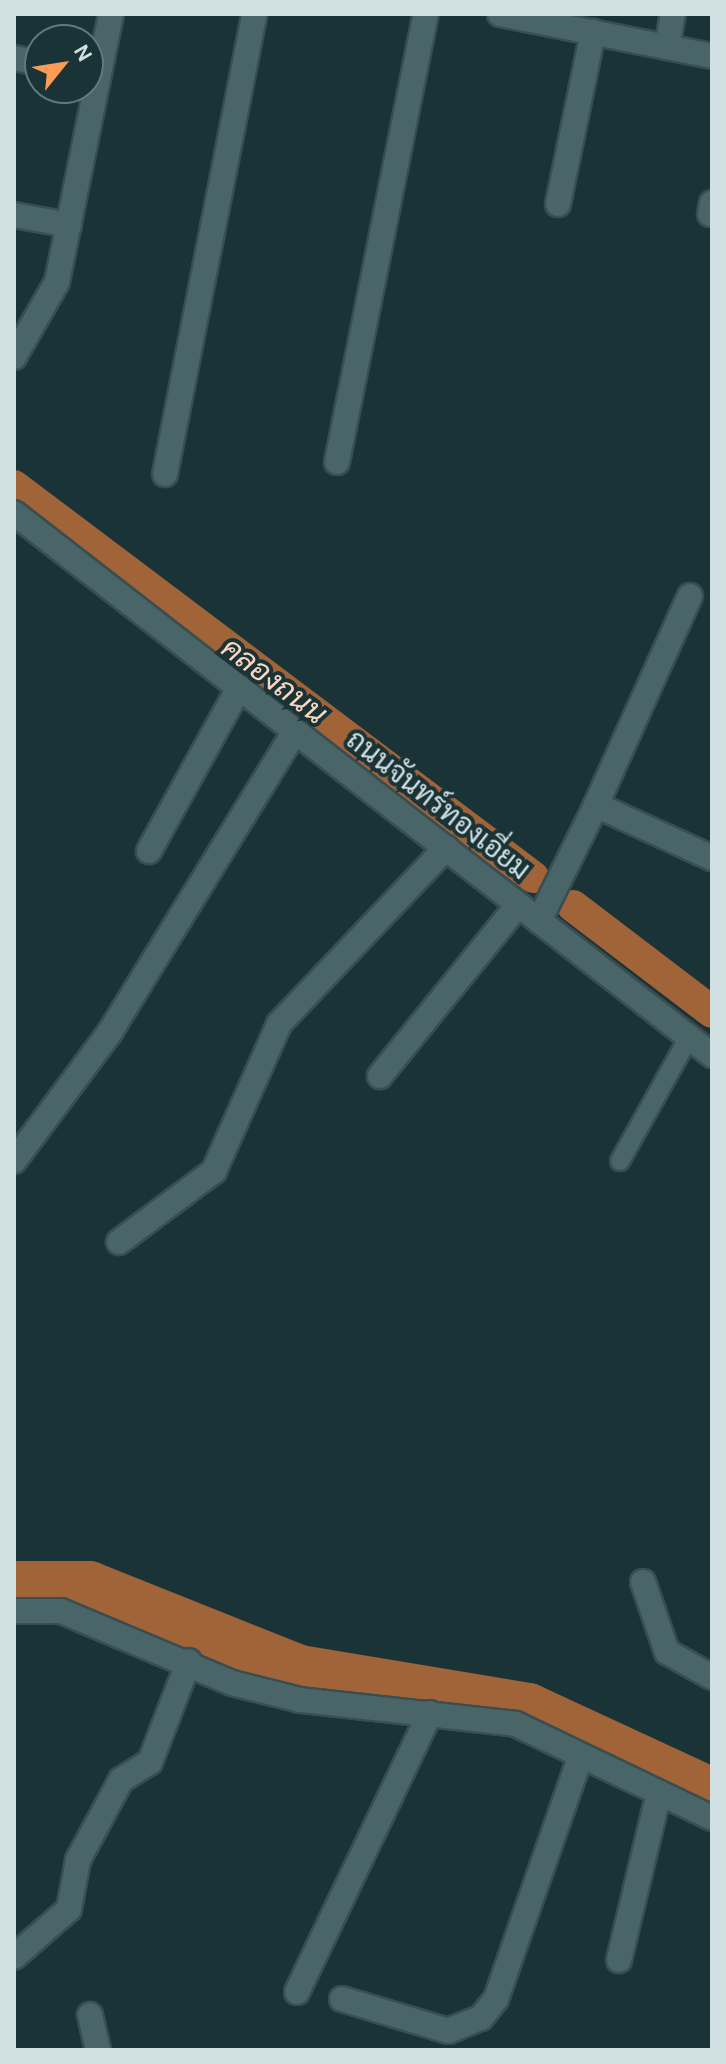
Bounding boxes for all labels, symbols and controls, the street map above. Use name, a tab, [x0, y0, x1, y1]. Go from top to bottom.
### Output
north arrow	[24, 24, 104, 104]
text: N	[68, 40, 98, 66]
water label: คลองถนน	[214, 630, 334, 732]
street label: ถนนจันทร์ทองเอี่ยม	[340, 723, 536, 887]

